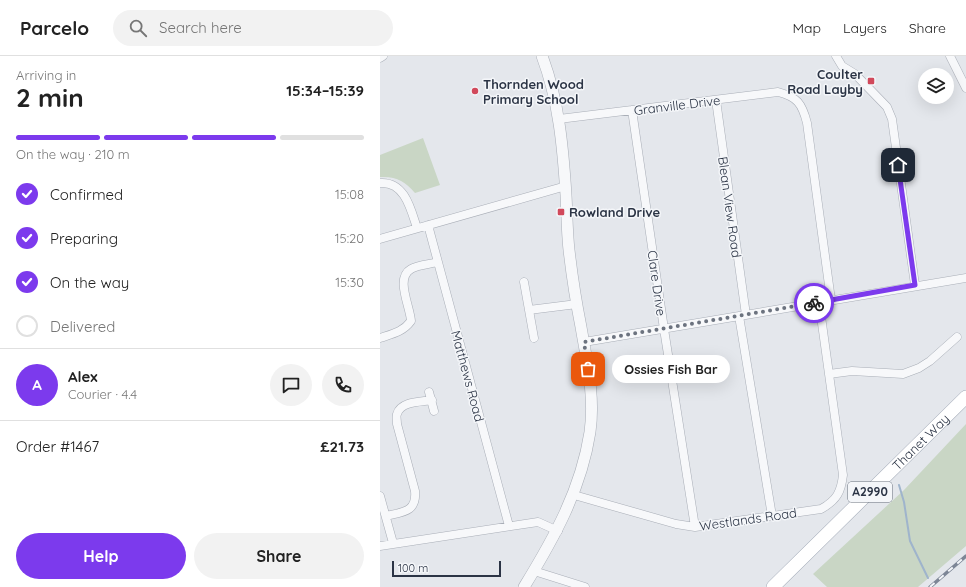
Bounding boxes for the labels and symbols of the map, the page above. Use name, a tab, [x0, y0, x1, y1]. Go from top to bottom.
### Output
place label: Coulter Road Layby	[787, 66, 863, 97]
place label: Thornden Wood Primary School	[483, 76, 584, 107]
marker: Coulter Road Layby	[866, 76, 876, 86]
marker: Thornden Wood Primary School	[470, 86, 480, 96]
street label: Granville Drive	[633, 92, 721, 118]
pin	[881, 148, 915, 182]
street label: Blean View Road	[715, 155, 745, 259]
place label: Rowland Drive	[569, 204, 660, 220]
marker: Rowland Drive	[556, 207, 566, 217]
street label: Clare Drive	[644, 249, 670, 317]
courier	[794, 283, 834, 323]
street label: Matthews Road	[448, 329, 488, 423]
pin	[571, 352, 605, 386]
callout: Ossies Fish Bar	[612, 355, 730, 383]
street label: Thanet Way	[889, 410, 952, 473]
road number: A2990	[848, 482, 892, 502]
street label: Westlands Road	[698, 504, 798, 534]
scale bar	[392, 559, 501, 578]

